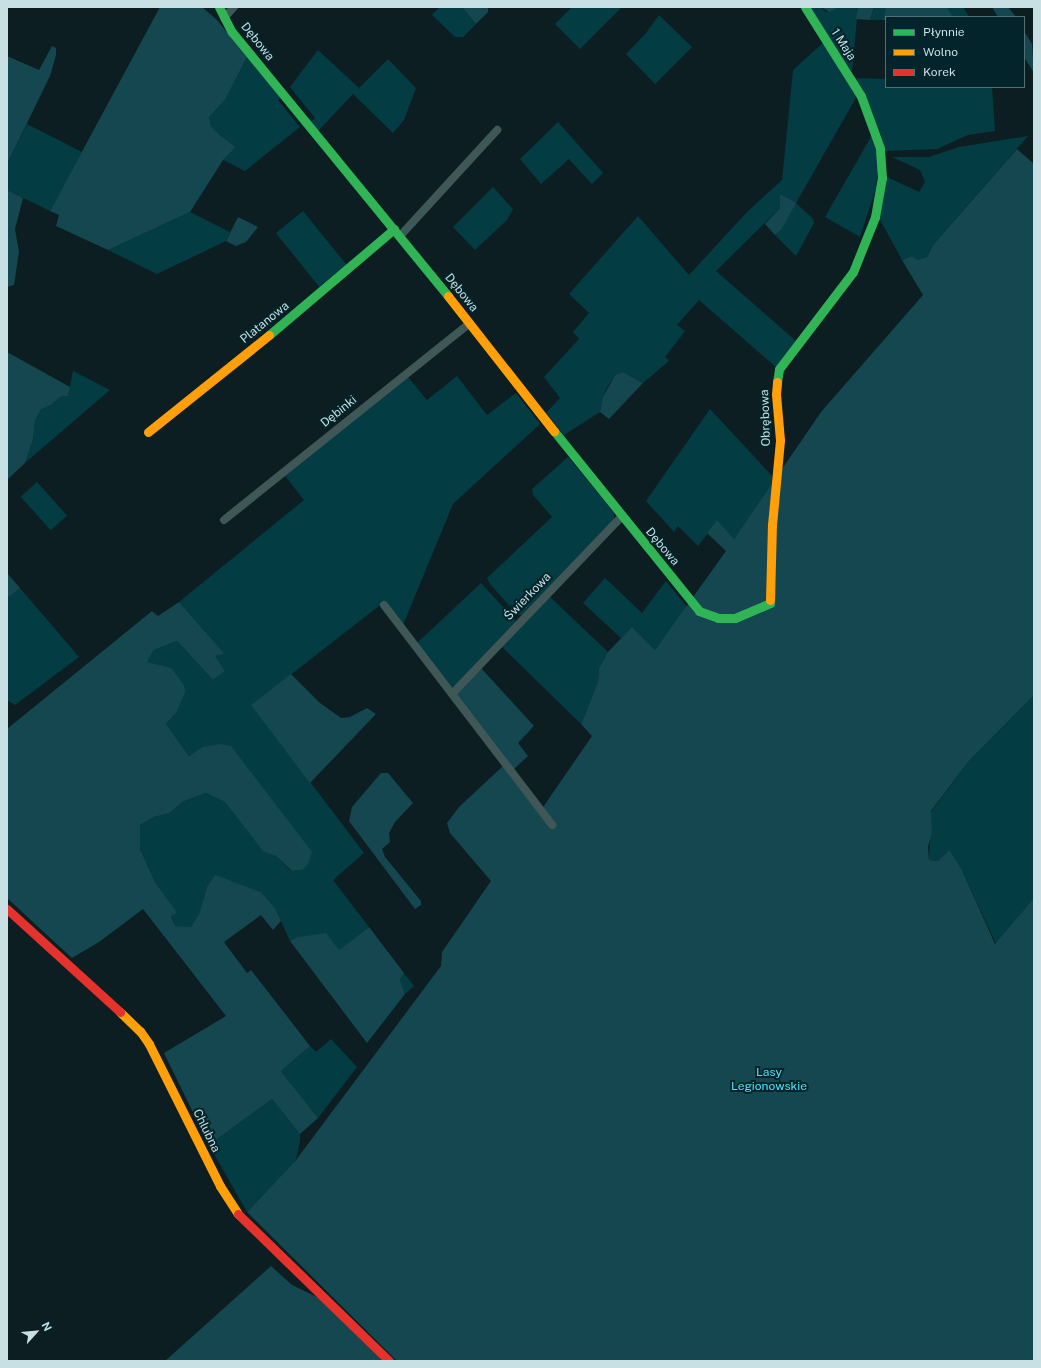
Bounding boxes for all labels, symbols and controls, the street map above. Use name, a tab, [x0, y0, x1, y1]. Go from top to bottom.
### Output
legend	[885, 16, 1025, 88]
street label: Dębowa	[237, 20, 277, 64]
text: Płynnie	[923, 25, 965, 39]
street label: 1 Maja	[827, 26, 859, 64]
text: Wolno	[923, 45, 958, 59]
text: Korek	[923, 65, 956, 79]
street label: Dębowa	[441, 271, 481, 315]
street label: Platanowa	[238, 299, 292, 347]
street label: Obrębowa	[758, 389, 774, 447]
street label: Dębinki	[318, 393, 360, 431]
street label: Dębowa	[642, 525, 682, 569]
street label: Świerkowa	[502, 570, 554, 624]
park label: Lasy Legionowskie	[731, 1066, 807, 1094]
street label: Chlubna	[189, 1107, 223, 1155]
north arrow	[16, 1312, 56, 1352]
text: N	[39, 1320, 54, 1333]

